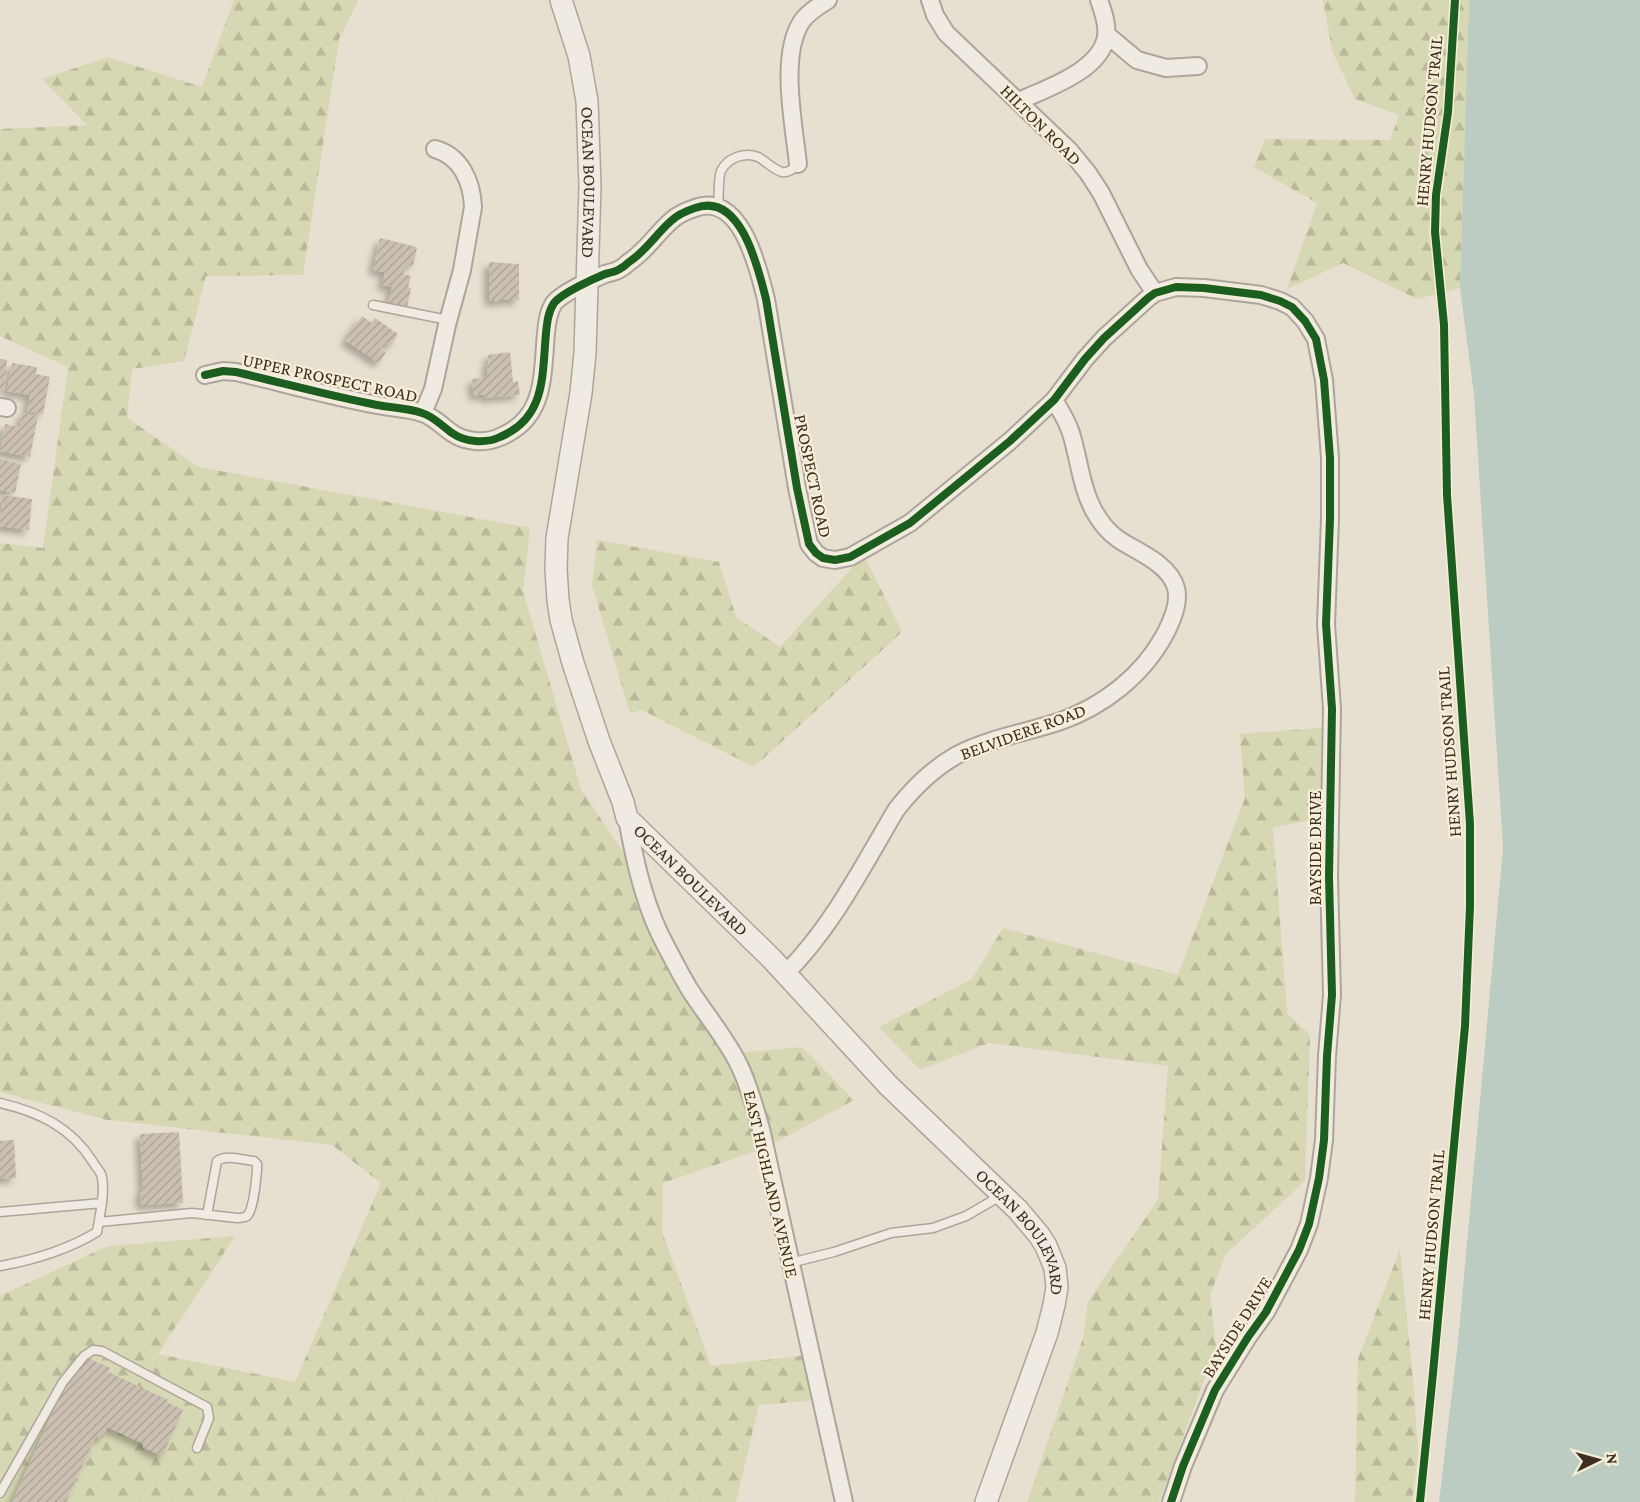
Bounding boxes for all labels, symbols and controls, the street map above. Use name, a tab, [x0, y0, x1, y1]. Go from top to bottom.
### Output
street label: HENRY HUDSON TRAIL	[1412, 35, 1446, 207]
street label: HILTON ROAD	[996, 80, 1086, 170]
street label: OCEAN BOULEVARD	[577, 106, 600, 259]
street label: UPPER PROSPECT ROAD	[241, 350, 419, 406]
street label: PROSPECT ROAD	[790, 412, 836, 540]
street label: HENRY HUDSON TRAIL	[1433, 666, 1465, 838]
street label: BELVIDERE ROAD	[957, 700, 1089, 764]
street label: BAYSIDE DRIVE	[1305, 790, 1325, 906]
street label: OCEAN BOULEVARD	[629, 820, 752, 940]
street label: EAST HIGHLAND AVENUE	[740, 1088, 802, 1280]
street label: HENRY HUDSON TRAIL	[1414, 1149, 1448, 1321]
street label: OCEAN BOULEVARD	[972, 1165, 1067, 1297]
street label: BAYSIDE DRIVE	[1198, 1273, 1276, 1381]
north arrow	[1568, 1430, 1628, 1490]
text: N	[1604, 1453, 1621, 1465]

